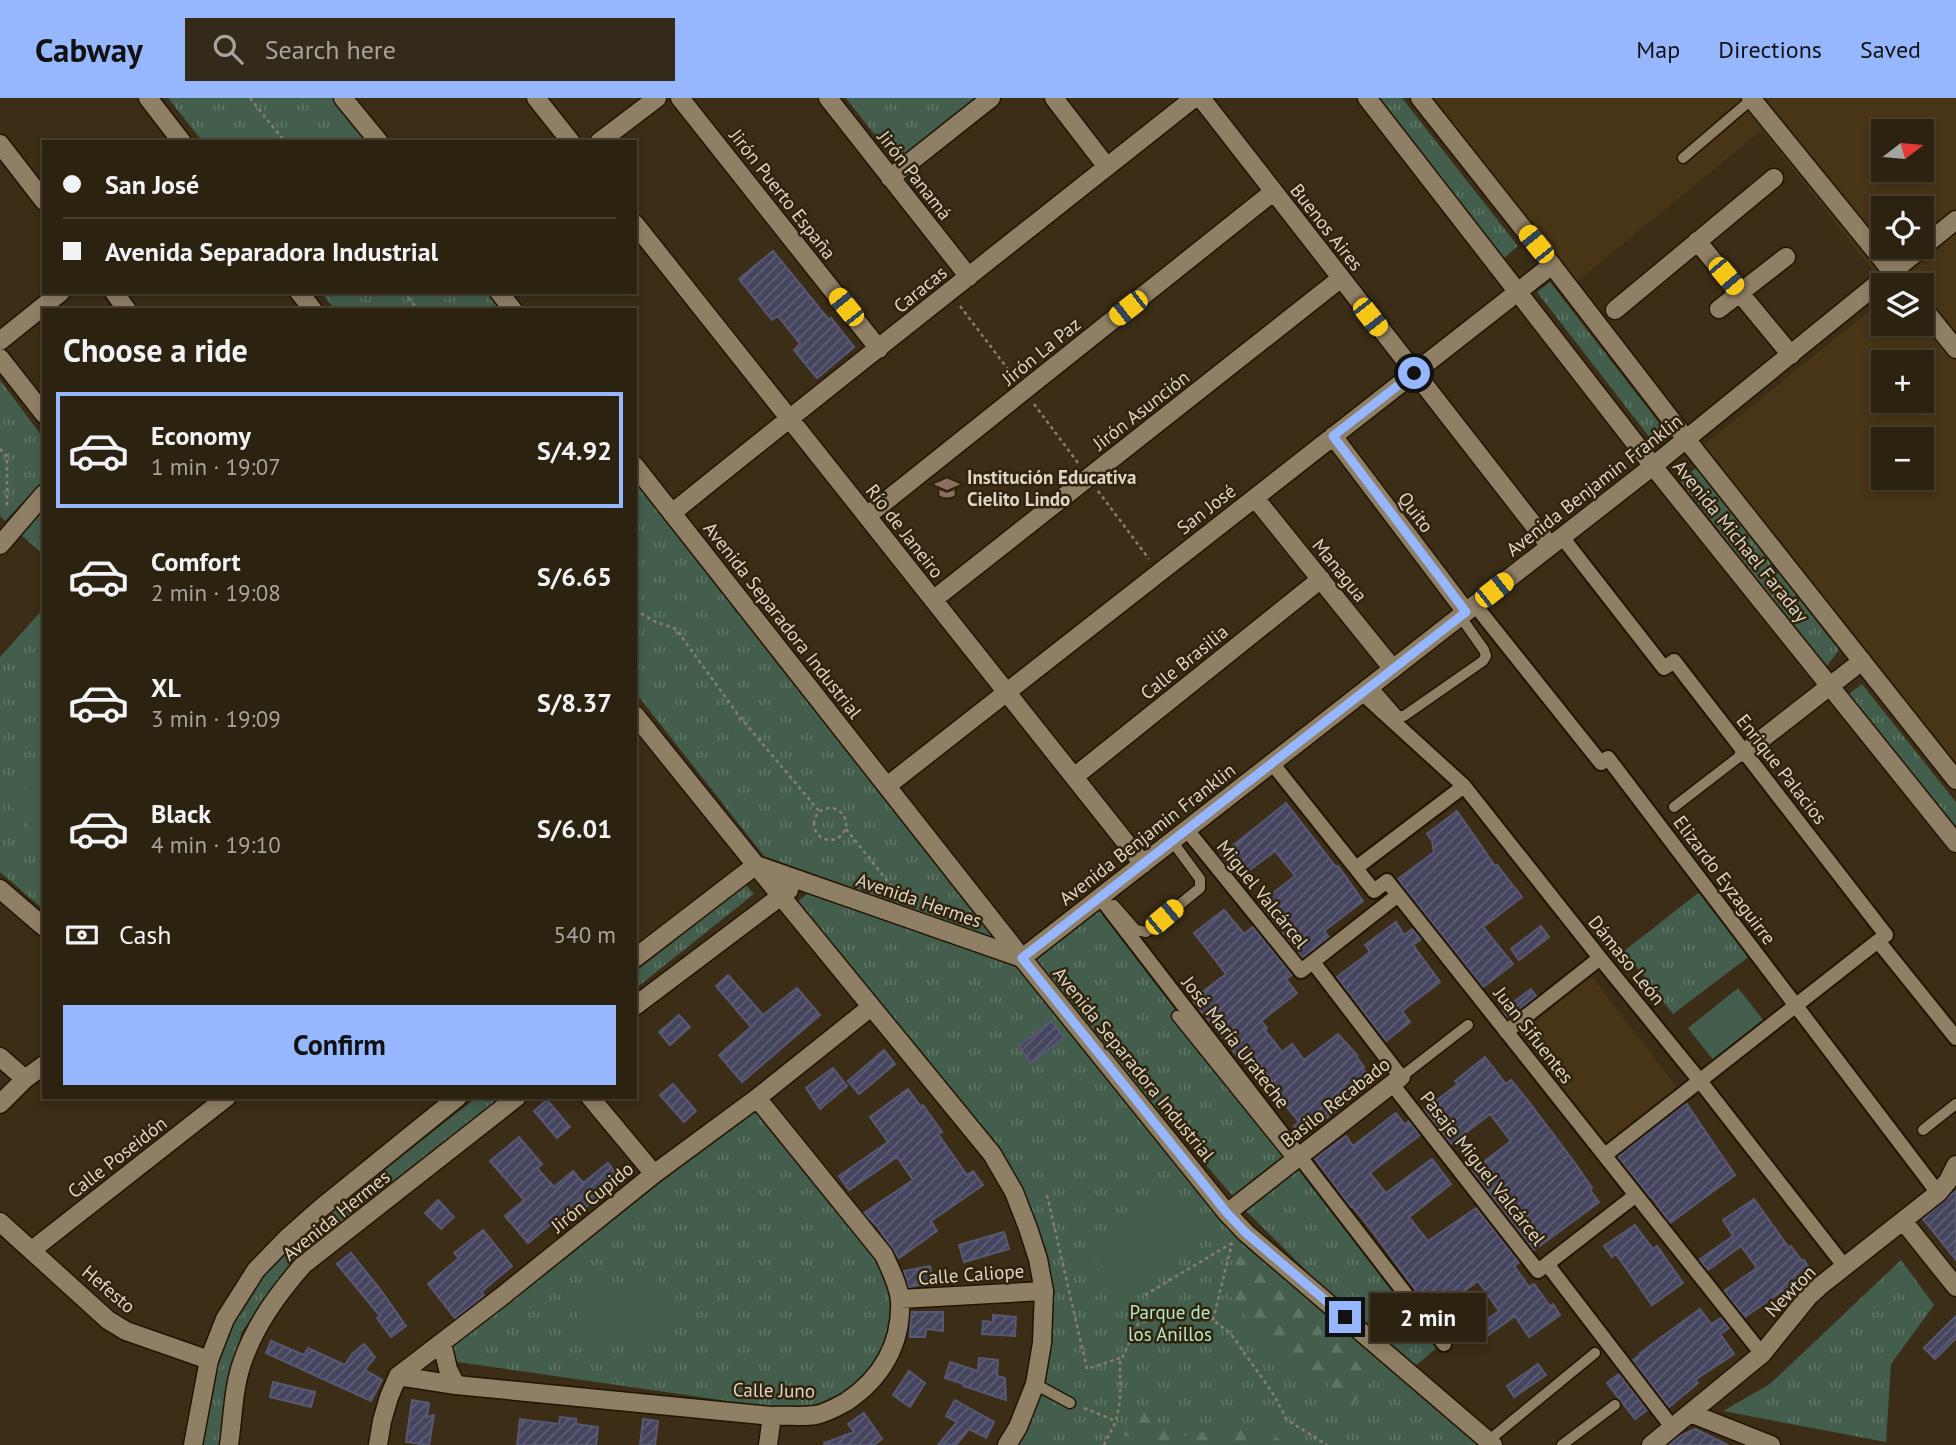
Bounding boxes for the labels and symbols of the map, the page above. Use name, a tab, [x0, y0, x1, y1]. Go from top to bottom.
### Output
north arrow	[1871, 119, 1934, 182]
street label: Jirón Puerto España	[724, 123, 841, 264]
street label: Jirón Panamá	[872, 125, 957, 224]
street label: Buenos Aires	[1285, 178, 1369, 276]
car	[1515, 221, 1558, 267]
car	[1705, 253, 1748, 299]
street label: Caracas	[888, 260, 952, 318]
car	[825, 284, 868, 330]
car	[1105, 287, 1152, 329]
car	[1349, 294, 1392, 340]
street label: Jirón La Paz	[996, 312, 1085, 391]
route start	[1398, 357, 1430, 389]
street label: Jirón Asunción	[1087, 365, 1194, 456]
street label: Avenida Benjamin Franklin	[1501, 409, 1687, 561]
street label: Avenida Michael Faraday	[1668, 455, 1814, 627]
place label: Institución Educativa Cielito Lindo	[967, 465, 1136, 511]
school or university icon: Institución Educativa Cielito Lindo	[933, 474, 961, 502]
street label: Río de Janeiro	[861, 479, 949, 583]
street label: San José	[1172, 479, 1240, 539]
street label: Quito	[1393, 487, 1439, 537]
street label: Avenida Separadora Industrial	[699, 517, 868, 724]
street label: Managua	[1307, 534, 1373, 606]
car	[1471, 569, 1518, 611]
street label: Calle Brasilia	[1135, 619, 1233, 705]
street label: Enrique Palacios	[1731, 709, 1833, 829]
street label: Avenida Benjamin Franklin	[1054, 758, 1240, 910]
street label: Elizardo Eyzaguirre	[1669, 811, 1781, 949]
street label: Miguel Valcárcel	[1212, 835, 1314, 954]
street label: Avenida Hermes	[853, 867, 985, 933]
car	[1142, 895, 1187, 939]
street label: Dámaso León	[1583, 910, 1671, 1010]
street label: Avenida Separadora Industrial	[1048, 962, 1220, 1166]
street label: José María Urateche	[1176, 970, 1295, 1113]
street label: Juan Sifuentes	[1488, 981, 1579, 1088]
street label: Basilo Recabado	[1275, 1052, 1395, 1152]
street label: Pasaje Miguel Valcárcel	[1415, 1086, 1551, 1250]
street label: Calle Poseidón	[63, 1111, 171, 1203]
street label: Jirón Cupido	[545, 1156, 638, 1238]
street label: Avenida Hermes	[277, 1164, 395, 1266]
street label: Calle Caliope	[917, 1258, 1025, 1290]
street label: Hefesto	[77, 1260, 141, 1318]
street label: Newton	[1759, 1260, 1821, 1322]
callout: 2 min	[1370, 1292, 1485, 1342]
park label: Parque de los Anillos	[1128, 1300, 1212, 1346]
route end	[1329, 1301, 1361, 1333]
street label: Calle Juno	[733, 1377, 815, 1403]

